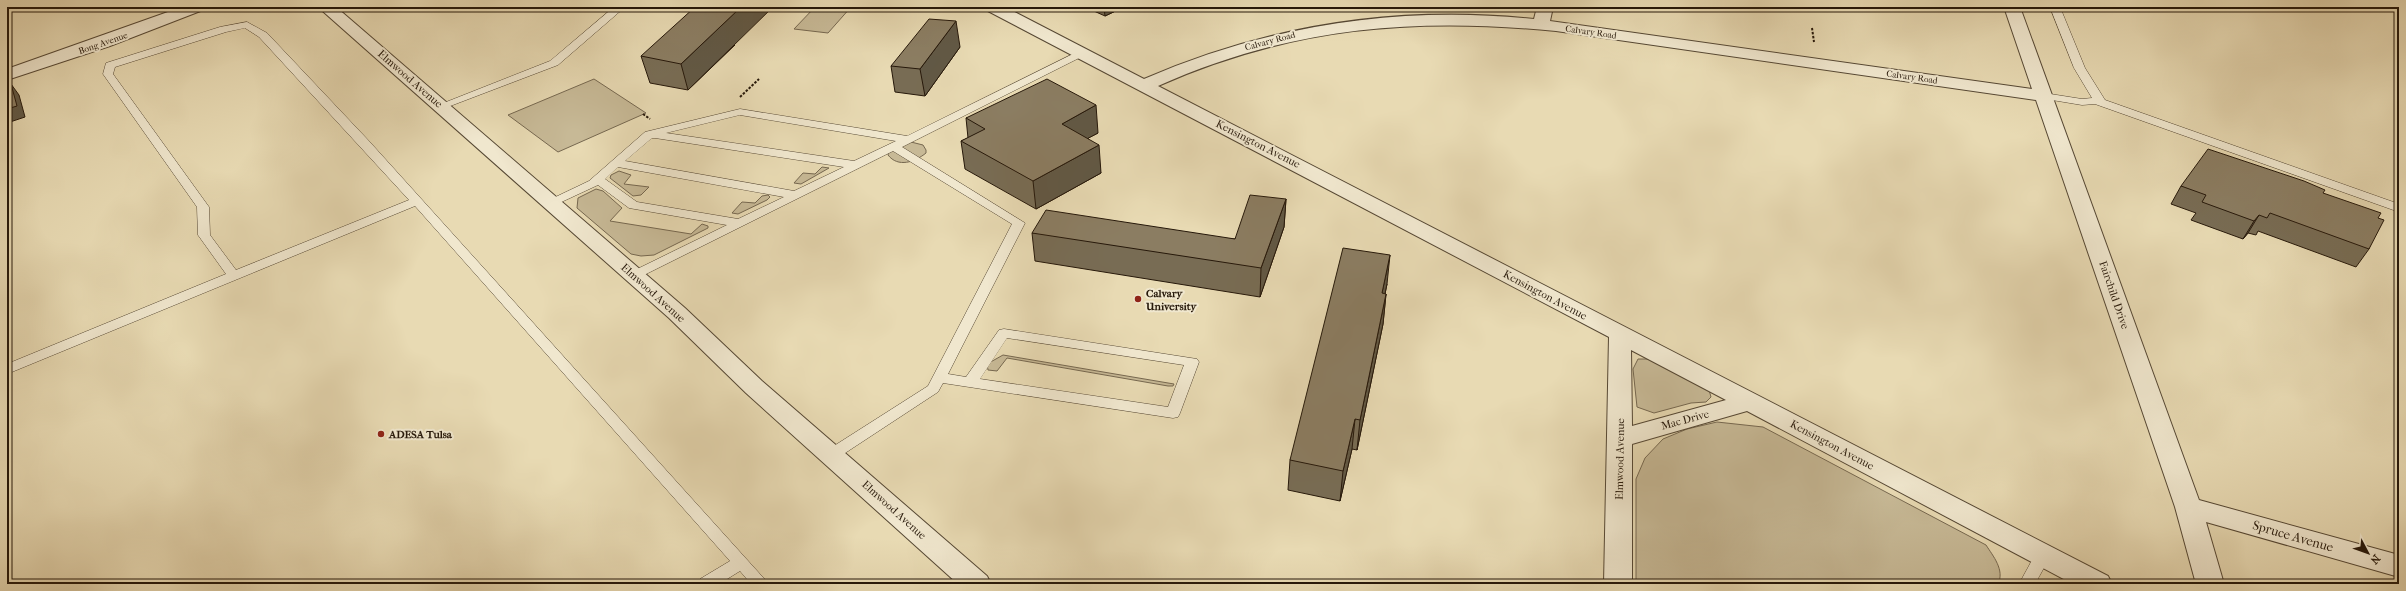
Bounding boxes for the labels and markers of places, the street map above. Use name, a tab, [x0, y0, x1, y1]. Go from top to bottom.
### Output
place label: Calvary University	[1145, 287, 1198, 313]
marker: Calvary University	[1133, 294, 1143, 304]
place label: ADESA Tulsa	[388, 428, 453, 441]
marker: ADESA Tulsa	[376, 429, 386, 439]

